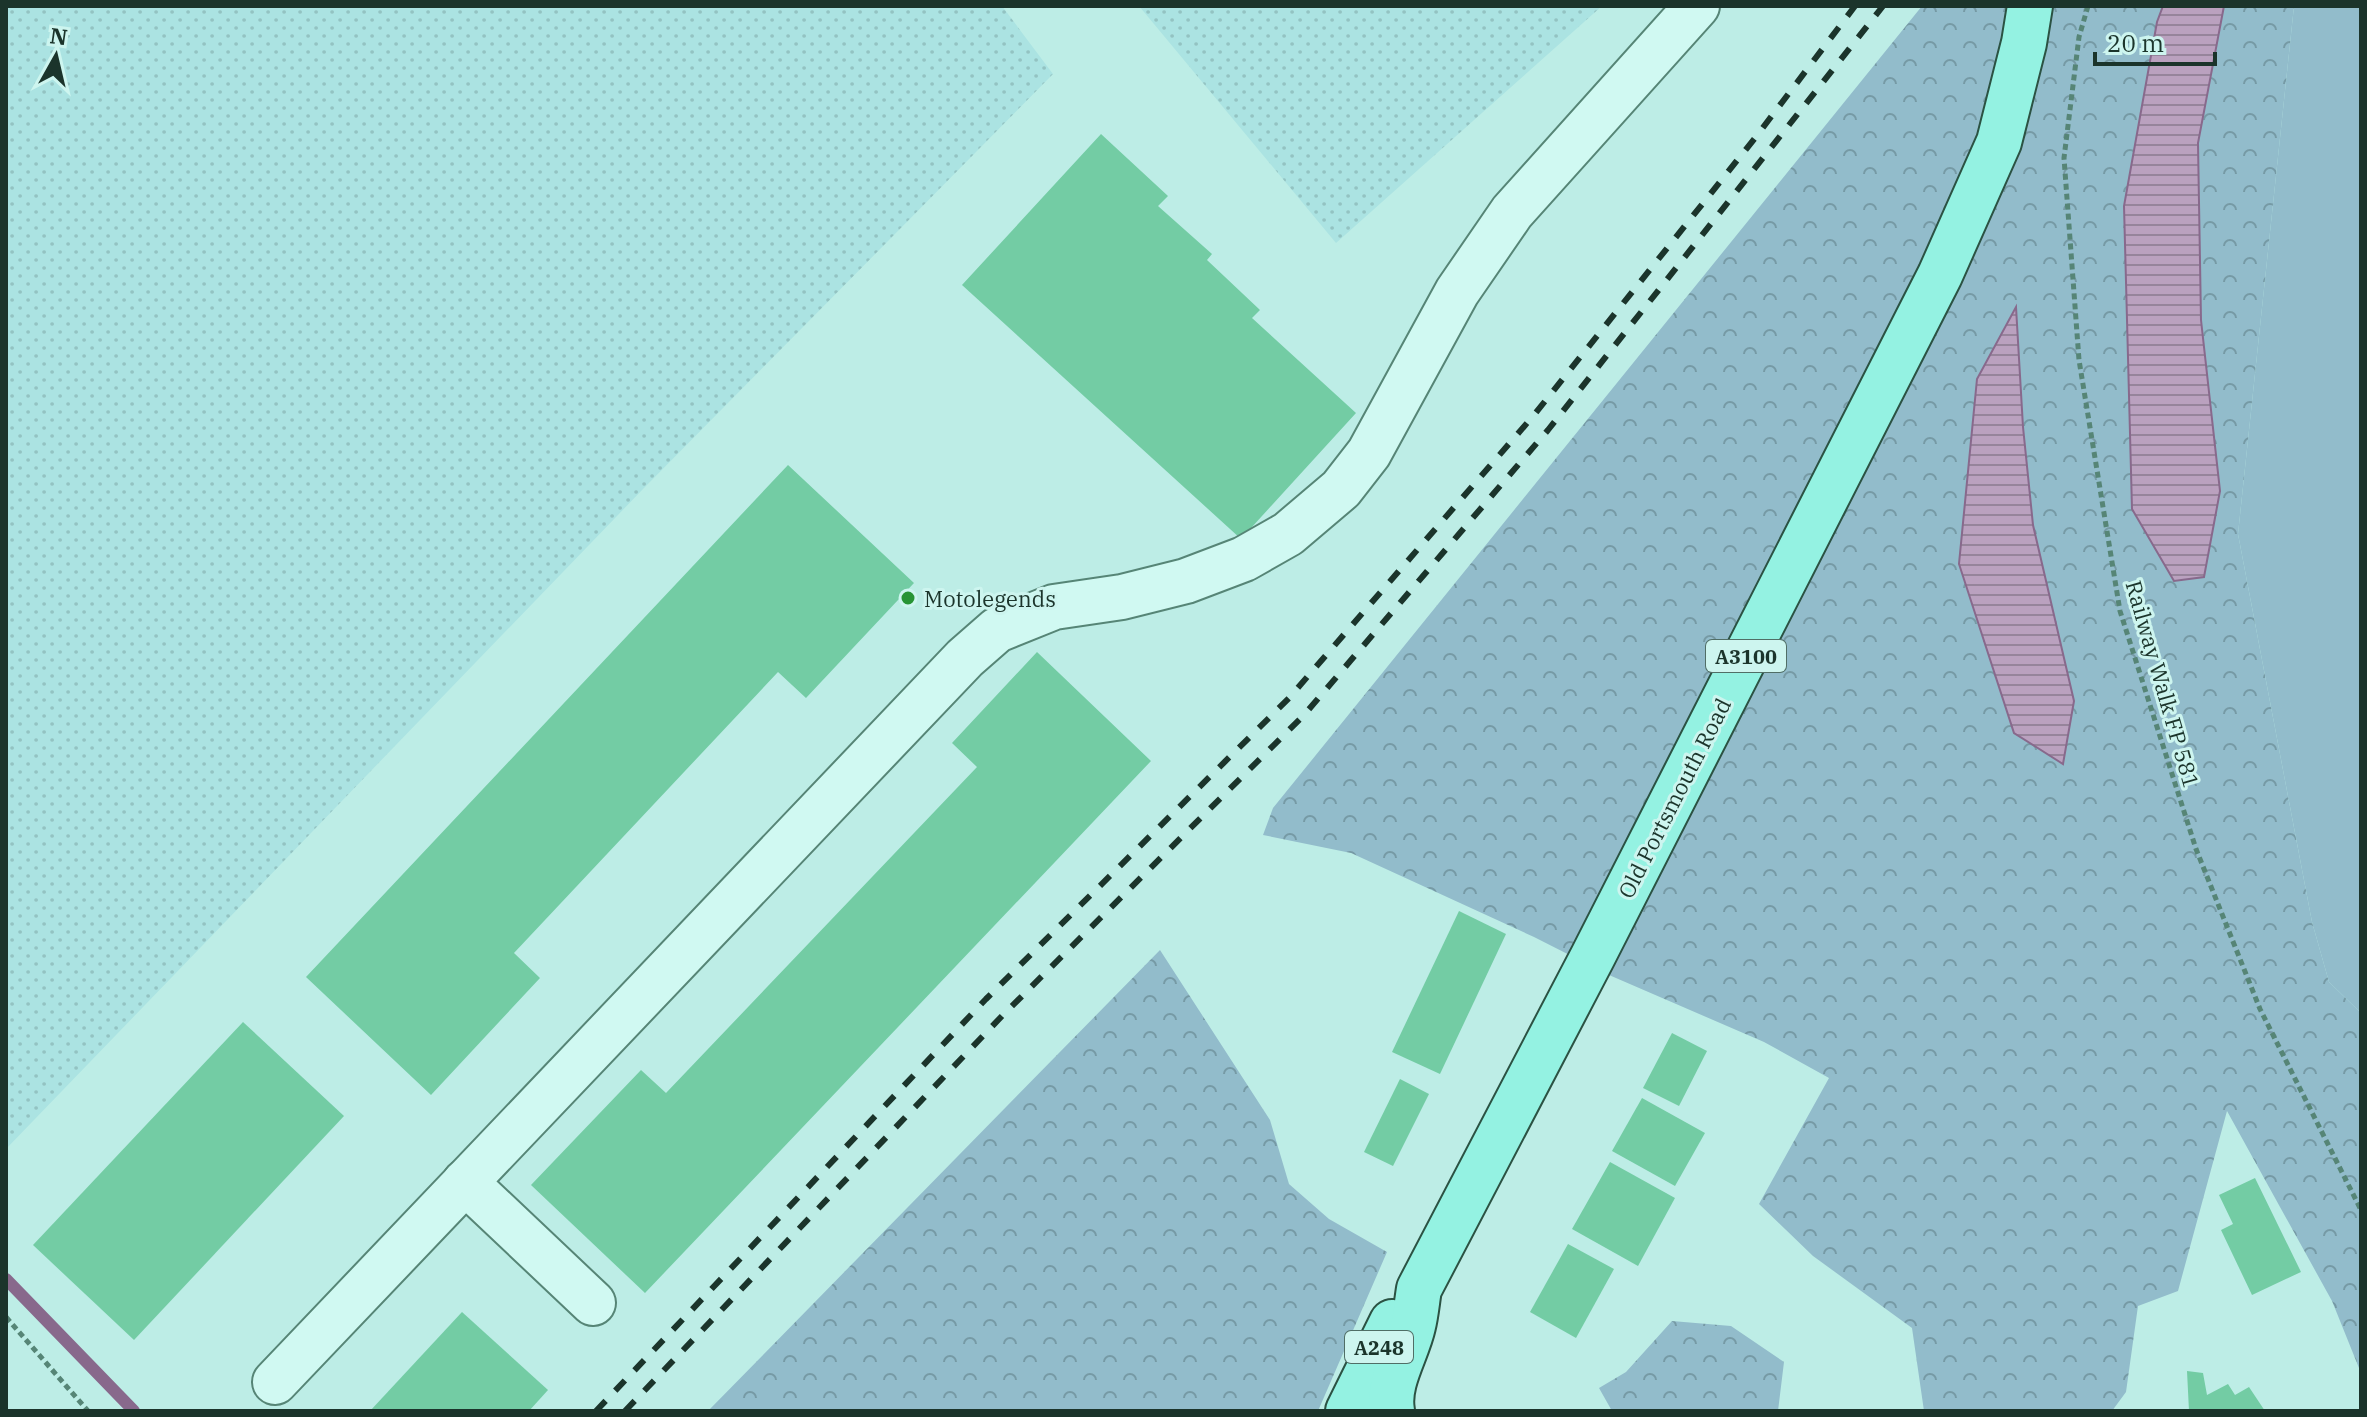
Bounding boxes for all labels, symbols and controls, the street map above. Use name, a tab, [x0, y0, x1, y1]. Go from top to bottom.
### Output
north arrow	[16, 16, 96, 96]
scale bar	[2095, 16, 2215, 66]
text: N	[48, 20, 69, 51]
text: 20 m	[2107, 27, 2164, 59]
street label: Railway Walk FP 581	[2119, 577, 2207, 791]
place label: Motolegends	[924, 584, 1056, 613]
marker: Motolegends	[899, 589, 917, 607]
road number: A3100	[1706, 640, 1786, 672]
street label: Old Portsmouth Road	[1611, 693, 1737, 903]
road number: A248	[1345, 1331, 1413, 1363]

